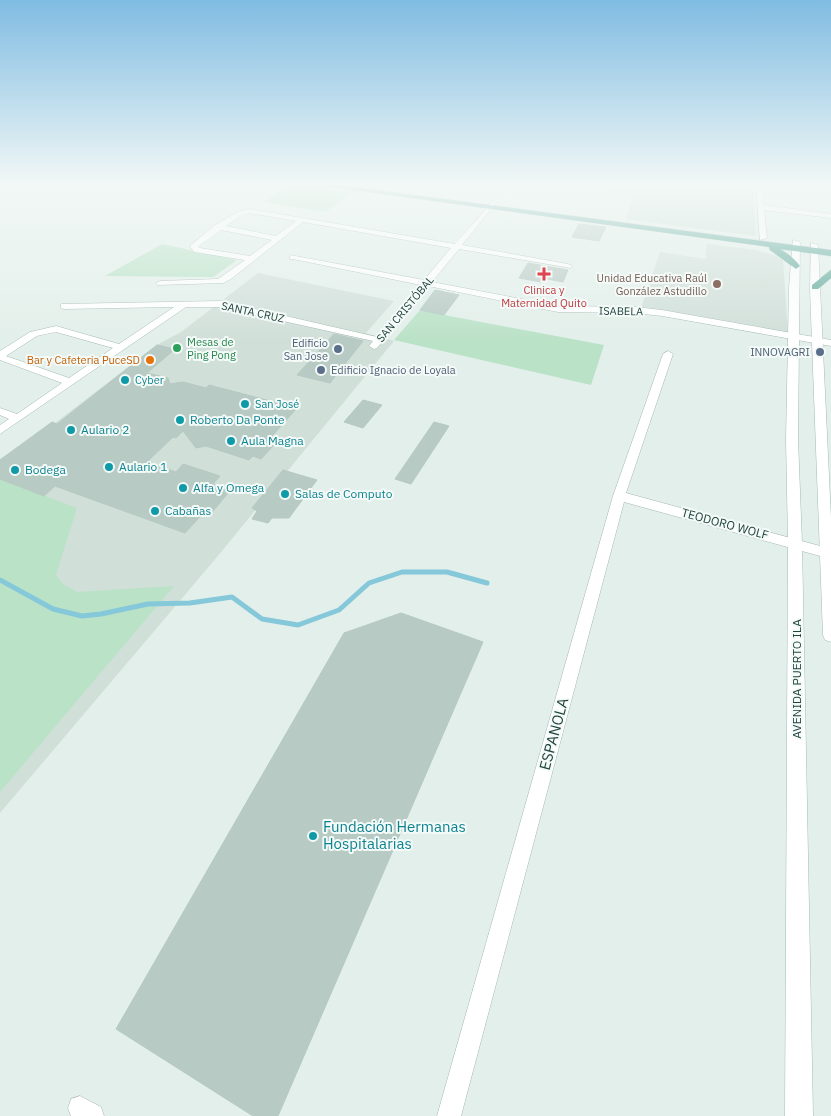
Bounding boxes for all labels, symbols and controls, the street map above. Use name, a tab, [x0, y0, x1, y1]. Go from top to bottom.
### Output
marker: Clinica y Maternidad Quito	[537, 267, 551, 281]
place label: Unidad Educativa Raúl González Astudillo	[597, 271, 707, 298]
street label: SAN CRISTÓBAL	[373, 273, 437, 345]
marker: Unidad Educativa Raúl González Astudillo	[711, 278, 723, 290]
place label: Clinica y Maternidad Quito	[501, 283, 587, 310]
street label: SANTA CRUZ	[220, 298, 286, 326]
street label: ISABELA	[599, 304, 643, 318]
place label: Mesas de Ping Pong	[187, 335, 236, 362]
place label: Edificio San Jose	[284, 336, 328, 363]
marker: Mesas de Ping Pong	[171, 342, 183, 354]
marker: Edificio San Jose	[332, 343, 344, 355]
place label: INNOVAGRI	[750, 345, 810, 359]
marker: INNOVAGRI	[814, 346, 826, 358]
place label: Bar y Cafeteria PuceSD	[27, 353, 140, 367]
marker: Bar y Cafeteria PuceSD	[144, 354, 156, 366]
place label: Edificio Ignacio de Loyala	[331, 363, 456, 377]
marker: Edificio Ignacio de Loyala	[315, 364, 327, 376]
place label: Cyber	[135, 373, 164, 387]
marker: Cyber	[119, 374, 131, 386]
place label: San José	[255, 397, 299, 411]
marker: San José	[239, 398, 251, 410]
place label: Roberto Da Ponte	[190, 412, 285, 427]
marker: Roberto Da Ponte	[174, 414, 186, 426]
place label: Aulario 2	[81, 422, 129, 437]
marker: Aulario 2	[65, 424, 77, 436]
place label: Aula Magna	[241, 433, 304, 448]
marker: Aula Magna	[225, 435, 237, 447]
place label: Aulario 1	[119, 459, 167, 474]
marker: Aulario 1	[103, 461, 115, 473]
place label: Bodega	[25, 462, 66, 477]
marker: Bodega	[9, 464, 21, 476]
place label: Alfa y Omega	[193, 480, 265, 495]
marker: Alfa y Omega	[177, 482, 189, 494]
place label: Salas de Computo	[295, 486, 393, 501]
marker: Salas de Computo	[279, 488, 291, 500]
place label: Cabañas	[165, 503, 211, 518]
marker: Cabañas	[149, 505, 161, 517]
street label: TEODORO WOLF	[680, 505, 771, 542]
street label: AVENIDA PUERTO ILA	[789, 619, 804, 739]
street label: ESPANOLA	[535, 695, 572, 772]
place label: Fundación Hermanas Hospitalarias	[323, 817, 466, 853]
marker: Fundación Hermanas Hospitalarias	[307, 830, 319, 842]

